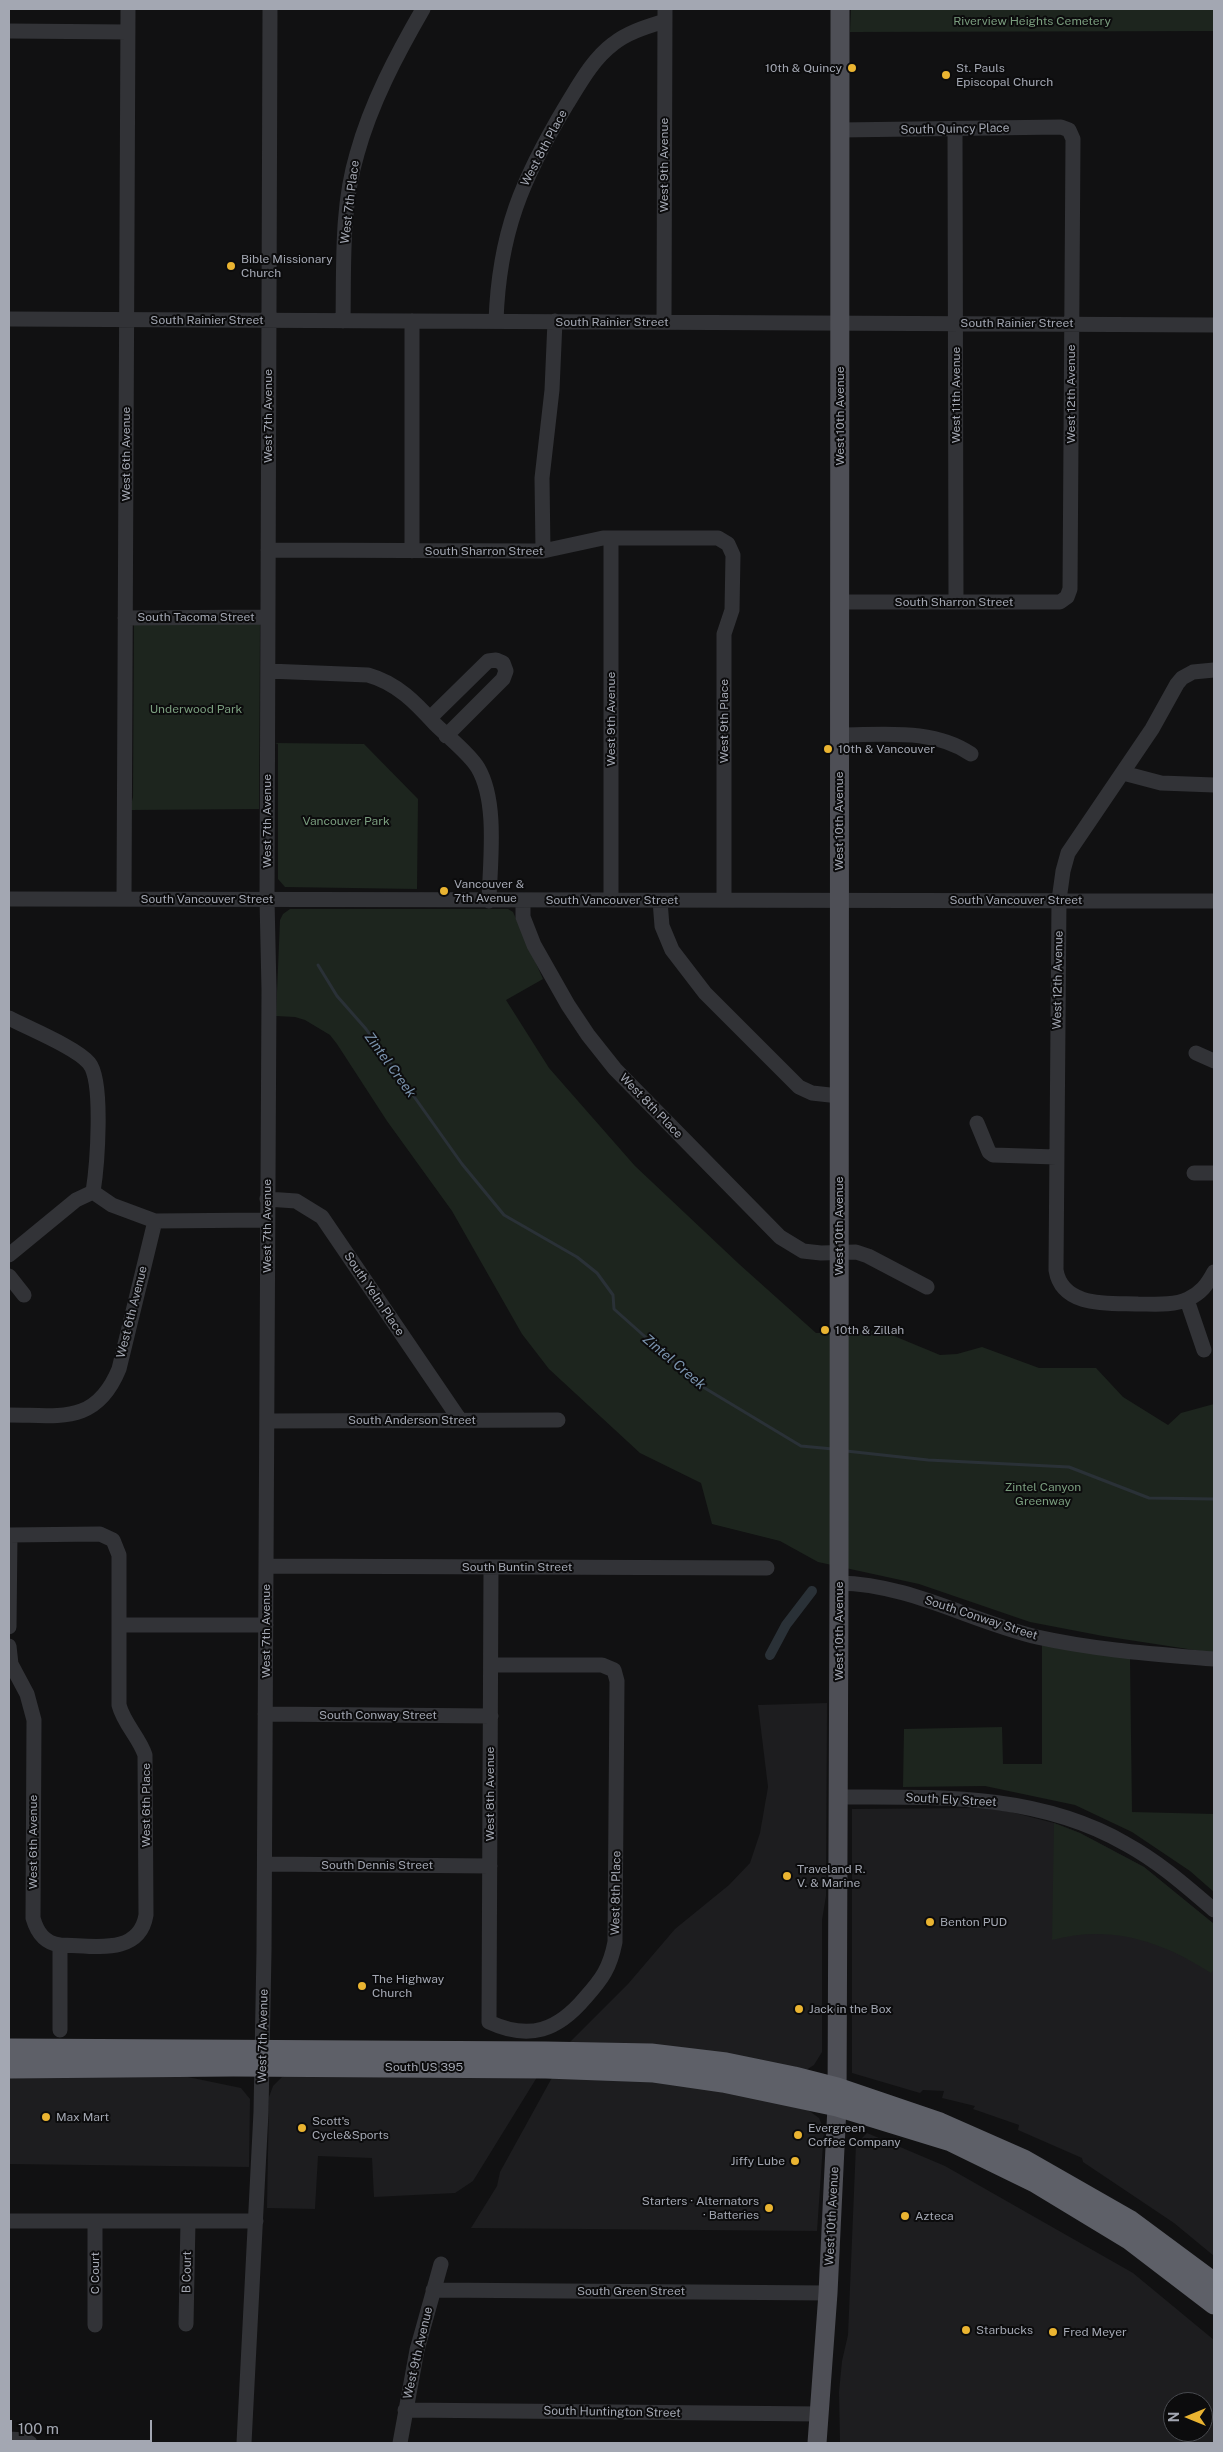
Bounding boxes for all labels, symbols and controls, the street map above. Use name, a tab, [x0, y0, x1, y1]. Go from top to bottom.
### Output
park label: Riverview Heights Cemetery	[953, 14, 1111, 28]
place label: 10th & Quincy	[765, 61, 842, 75]
place label: St. Pauls Episcopal Church	[956, 61, 1053, 89]
marker: 10th & Quincy	[846, 62, 858, 74]
marker: St. Pauls Episcopal Church	[940, 69, 952, 81]
street label: West 8th Place	[518, 107, 570, 189]
street label: West 9th Avenue	[657, 118, 671, 212]
street label: South Quincy Place	[900, 121, 1010, 137]
street label: West 7th Place	[338, 159, 362, 245]
place label: Bible Missionary Church	[241, 252, 333, 280]
marker: Bible Missionary Church	[225, 260, 237, 272]
street label: South Rainier Street	[150, 313, 264, 327]
street label: South Rainier Street	[555, 315, 669, 329]
street label: South Rainier Street	[960, 316, 1074, 330]
street label: West 12th Avenue	[1064, 345, 1078, 443]
street label: West 11th Avenue	[949, 347, 963, 443]
street label: West 10th Avenue	[833, 366, 847, 466]
street label: West 7th Avenue	[261, 369, 275, 463]
street label: West 6th Avenue	[119, 407, 133, 501]
street label: South Sharron Street	[425, 544, 543, 558]
street label: South Sharron Street	[895, 595, 1013, 609]
street label: South Tacoma Street	[137, 610, 255, 624]
street label: West 9th Avenue	[604, 672, 618, 766]
street label: West 9th Place	[717, 679, 731, 763]
park label: Underwood Park	[150, 702, 242, 716]
place label: 10th & Vancouver	[838, 742, 935, 756]
marker: 10th & Vancouver	[822, 743, 834, 755]
street label: West 10th Avenue	[832, 771, 846, 871]
street label: West 7th Avenue	[260, 774, 274, 868]
park label: Vancouver Park	[302, 814, 390, 828]
place label: Vancouver & 7th Avenue	[454, 877, 524, 905]
marker: Vancouver & 7th Avenue	[438, 885, 450, 897]
street label: South Vancouver Street	[141, 892, 273, 906]
street label: South Vancouver Street	[546, 893, 678, 907]
street label: South Vancouver Street	[950, 893, 1082, 907]
street label: West 12th Avenue	[1050, 930, 1066, 1030]
water label: Zintel Creek	[361, 1029, 419, 1101]
street label: West 8th Place	[616, 1071, 686, 1141]
street label: West 10th Avenue	[832, 1176, 846, 1276]
street label: West 7th Avenue	[260, 1179, 274, 1273]
street label: South Yelm Place	[341, 1250, 407, 1338]
street label: West 6th Avenue	[114, 1264, 150, 1360]
place label: 10th & Zillah	[835, 1323, 904, 1337]
marker: 10th & Zillah	[819, 1324, 831, 1336]
water label: Zintel Creek	[639, 1331, 709, 1393]
street label: South Anderson Street	[348, 1413, 476, 1427]
park label: Zintel Canyon Greenway	[1005, 1480, 1081, 1508]
street label: South Buntin Street	[462, 1560, 572, 1574]
street label: West 10th Avenue	[832, 1581, 846, 1681]
street label: West 7th Avenue	[259, 1584, 273, 1678]
street label: South Conway Street	[923, 1593, 1039, 1643]
street label: South Conway Street	[319, 1708, 437, 1722]
street label: West 8th Avenue	[483, 1747, 497, 1841]
street label: West 6th Place	[139, 1763, 153, 1847]
street label: South Ely Street	[905, 1790, 997, 1810]
street label: West 6th Avenue	[26, 1795, 40, 1889]
street label: West 8th Place	[608, 1851, 624, 1935]
street label: South Dennis Street	[321, 1858, 433, 1872]
place label: Traveland R. V. & Marine	[797, 1862, 865, 1890]
marker: Traveland R. V. & Marine	[781, 1870, 793, 1882]
place label: Benton PUD	[940, 1915, 1007, 1929]
marker: Benton PUD	[924, 1916, 936, 1928]
place label: The Highway Church	[372, 1972, 444, 2000]
marker: The Highway Church	[356, 1980, 368, 1992]
street label: West 7th Avenue	[255, 1989, 271, 2083]
place label: Jack in the Box	[809, 2002, 892, 2016]
marker: Jack in the Box	[793, 2003, 805, 2015]
street label: South US 395	[385, 2060, 463, 2074]
place label: Max Mart	[56, 2110, 109, 2124]
marker: Max Mart	[40, 2111, 52, 2123]
place label: Scott's Cycle&Sports	[312, 2114, 389, 2142]
place label: Evergreen Coffee Company	[808, 2121, 901, 2149]
marker: Scott's Cycle&Sports	[296, 2122, 308, 2134]
marker: Evergreen Coffee Company	[792, 2129, 804, 2141]
place label: Jiffy Lube	[731, 2154, 785, 2168]
marker: Jiffy Lube	[789, 2155, 801, 2167]
street label: West 10th Avenue	[822, 2166, 842, 2266]
place label: Starters · Alternators · Batteries	[642, 2194, 759, 2222]
marker: Starters · Alternators · Batteries	[763, 2202, 775, 2214]
place label: Azteca	[915, 2209, 954, 2223]
marker: Azteca	[899, 2210, 911, 2222]
street label: B Court	[179, 2251, 195, 2293]
street label: C Court	[88, 2252, 102, 2294]
street label: South Green Street	[577, 2284, 685, 2298]
street label: West 9th Avenue	[400, 2305, 436, 2401]
place label: Starbucks	[976, 2323, 1033, 2337]
marker: Starbucks	[960, 2324, 972, 2336]
place label: Fred Meyer	[1063, 2325, 1127, 2339]
marker: Fred Meyer	[1047, 2326, 1059, 2338]
north arrow	[1163, 2392, 1213, 2442]
street label: South Huntington Street	[543, 2404, 681, 2420]
scale bar	[12, 2410, 155, 2442]
text: N	[1166, 2412, 1182, 2422]
text: 100 m	[18, 2420, 59, 2437]

